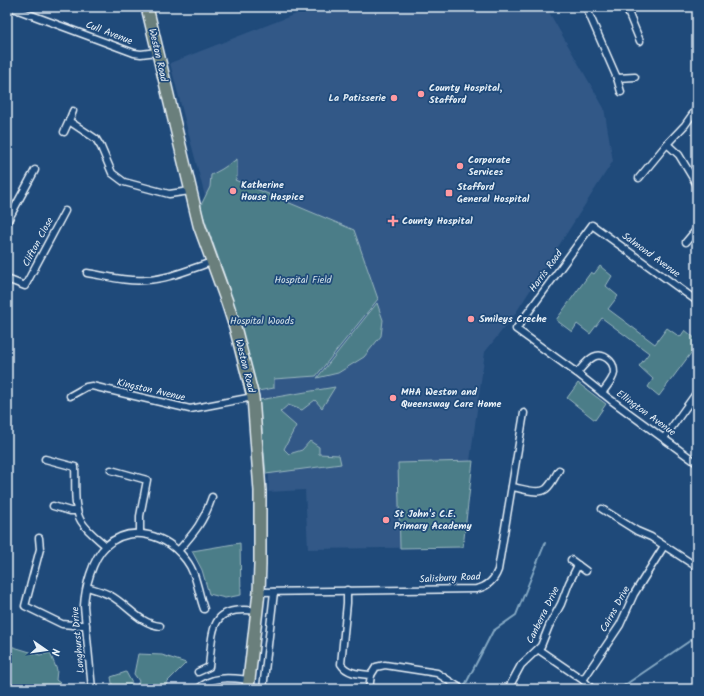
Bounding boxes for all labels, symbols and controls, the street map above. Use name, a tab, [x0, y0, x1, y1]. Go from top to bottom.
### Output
street label: Cull Avenue	[83, 17, 135, 49]
street label: Weston Road	[144, 27, 172, 84]
place label: County Hospital, Stafford	[429, 80, 503, 108]
marker: County Hospital, Stafford	[416, 89, 426, 99]
place label: La Patisserie	[329, 90, 386, 106]
marker: La Patisserie	[389, 93, 399, 103]
place label: Corporate Services	[468, 152, 511, 180]
marker: Corporate Services	[455, 161, 465, 171]
place label: Katherine House Hospice	[241, 177, 304, 205]
place label: Stafford General Hospital	[457, 179, 530, 207]
marker: Katherine House Hospice	[228, 186, 238, 196]
marker: Stafford General Hospital	[444, 188, 454, 198]
place label: County Hospital	[402, 213, 473, 229]
street label: Clifton Close	[18, 214, 58, 270]
marker: County Hospital	[387, 215, 399, 227]
street label: Salmond Avenue	[619, 228, 684, 282]
street label: Harris Road	[525, 246, 567, 295]
park label: Hospital Field	[274, 272, 333, 288]
place label: Smileys Creche	[479, 311, 547, 327]
park label: Hospital Woods	[230, 313, 295, 329]
marker: Smileys Creche	[466, 314, 476, 324]
street label: Weston Road	[231, 338, 260, 395]
street label: Kingston Avenue	[115, 374, 187, 406]
place label: MHA Weston and Queensway Care Home	[401, 384, 502, 412]
street label: Ellington Avenue	[613, 386, 680, 440]
marker: MHA Weston and Queensway Care Home	[388, 393, 398, 403]
place label: St John's C.E. Primary Academy	[394, 506, 472, 534]
marker: St John's C.E. Primary Academy	[381, 515, 391, 525]
street label: Salisbury Road	[419, 568, 482, 588]
street label: Cairns Drive	[596, 582, 635, 635]
street label: Canberra Drive	[522, 583, 564, 646]
street label: Longhurst Drive	[67, 606, 89, 674]
north arrow	[26, 630, 66, 670]
text: N	[45, 647, 64, 657]

